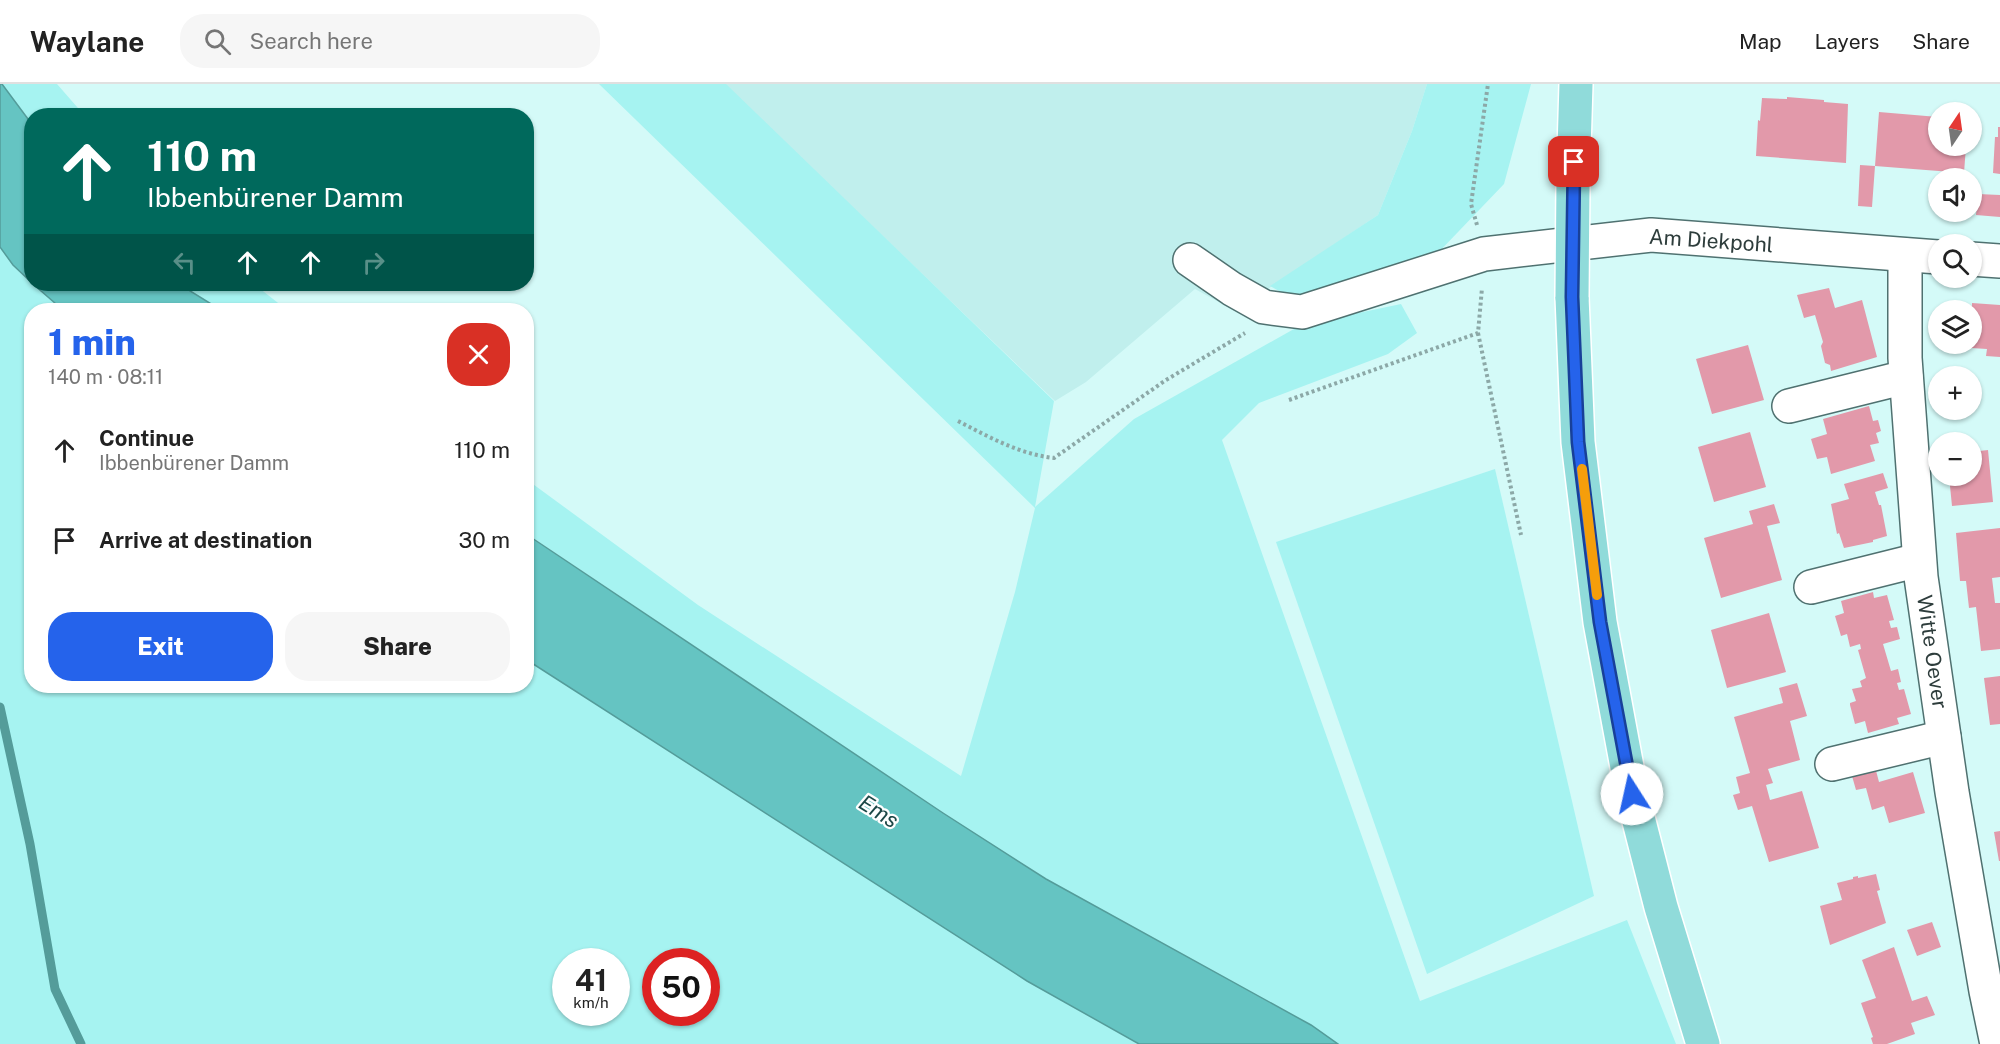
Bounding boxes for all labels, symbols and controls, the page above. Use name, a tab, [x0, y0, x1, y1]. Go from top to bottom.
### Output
search box	[180, 14, 600, 68]
text: Waylane	[30, 25, 144, 58]
icon: search	[201, 25, 234, 58]
text: Search here	[249, 28, 373, 54]
text: Map	[1739, 29, 1782, 54]
text: Layers	[1815, 29, 1879, 54]
text: Share	[1912, 29, 1970, 54]
north arrow	[1928, 102, 1982, 156]
map controls	[1928, 102, 1982, 486]
text: 110 m	[147, 131, 257, 180]
icon: ahead	[48, 132, 126, 210]
pin	[1548, 136, 1599, 187]
icon: arrive	[1557, 145, 1590, 178]
button: sound	[1928, 168, 1982, 222]
text: Ibbenbürener Damm	[147, 181, 404, 213]
street label: Am Diekpohl	[1648, 224, 1774, 257]
button: search	[1928, 234, 1982, 288]
icon: left	[168, 246, 201, 279]
icon: ahead	[231, 246, 264, 279]
icon: ahead	[294, 246, 327, 279]
icon: right	[357, 246, 390, 279]
button: layers	[1928, 300, 1982, 354]
text: 1 min	[48, 321, 136, 363]
button: close	[447, 323, 510, 386]
text: 140 m · 08:11	[48, 365, 163, 389]
button: +	[1928, 366, 1982, 420]
text: Continue	[99, 425, 194, 451]
button: −	[1928, 432, 1982, 486]
icon: ahead	[48, 434, 81, 467]
text: 110 m	[454, 437, 510, 463]
text: Ibbenbürener Damm	[99, 451, 289, 475]
icon: arrive	[48, 524, 81, 557]
text: Arrive at destination	[99, 527, 312, 553]
text: 30 m	[458, 527, 510, 553]
street label: Witte Oever	[1912, 593, 1953, 710]
button: Exit	[48, 612, 273, 681]
button: Share	[285, 612, 510, 681]
position arrow	[1600, 762, 1664, 826]
water label: Ems	[854, 789, 904, 833]
speed limit sign: 50	[642, 948, 720, 1026]
text: 41	[575, 962, 607, 998]
text: km/h	[573, 994, 609, 1011]

